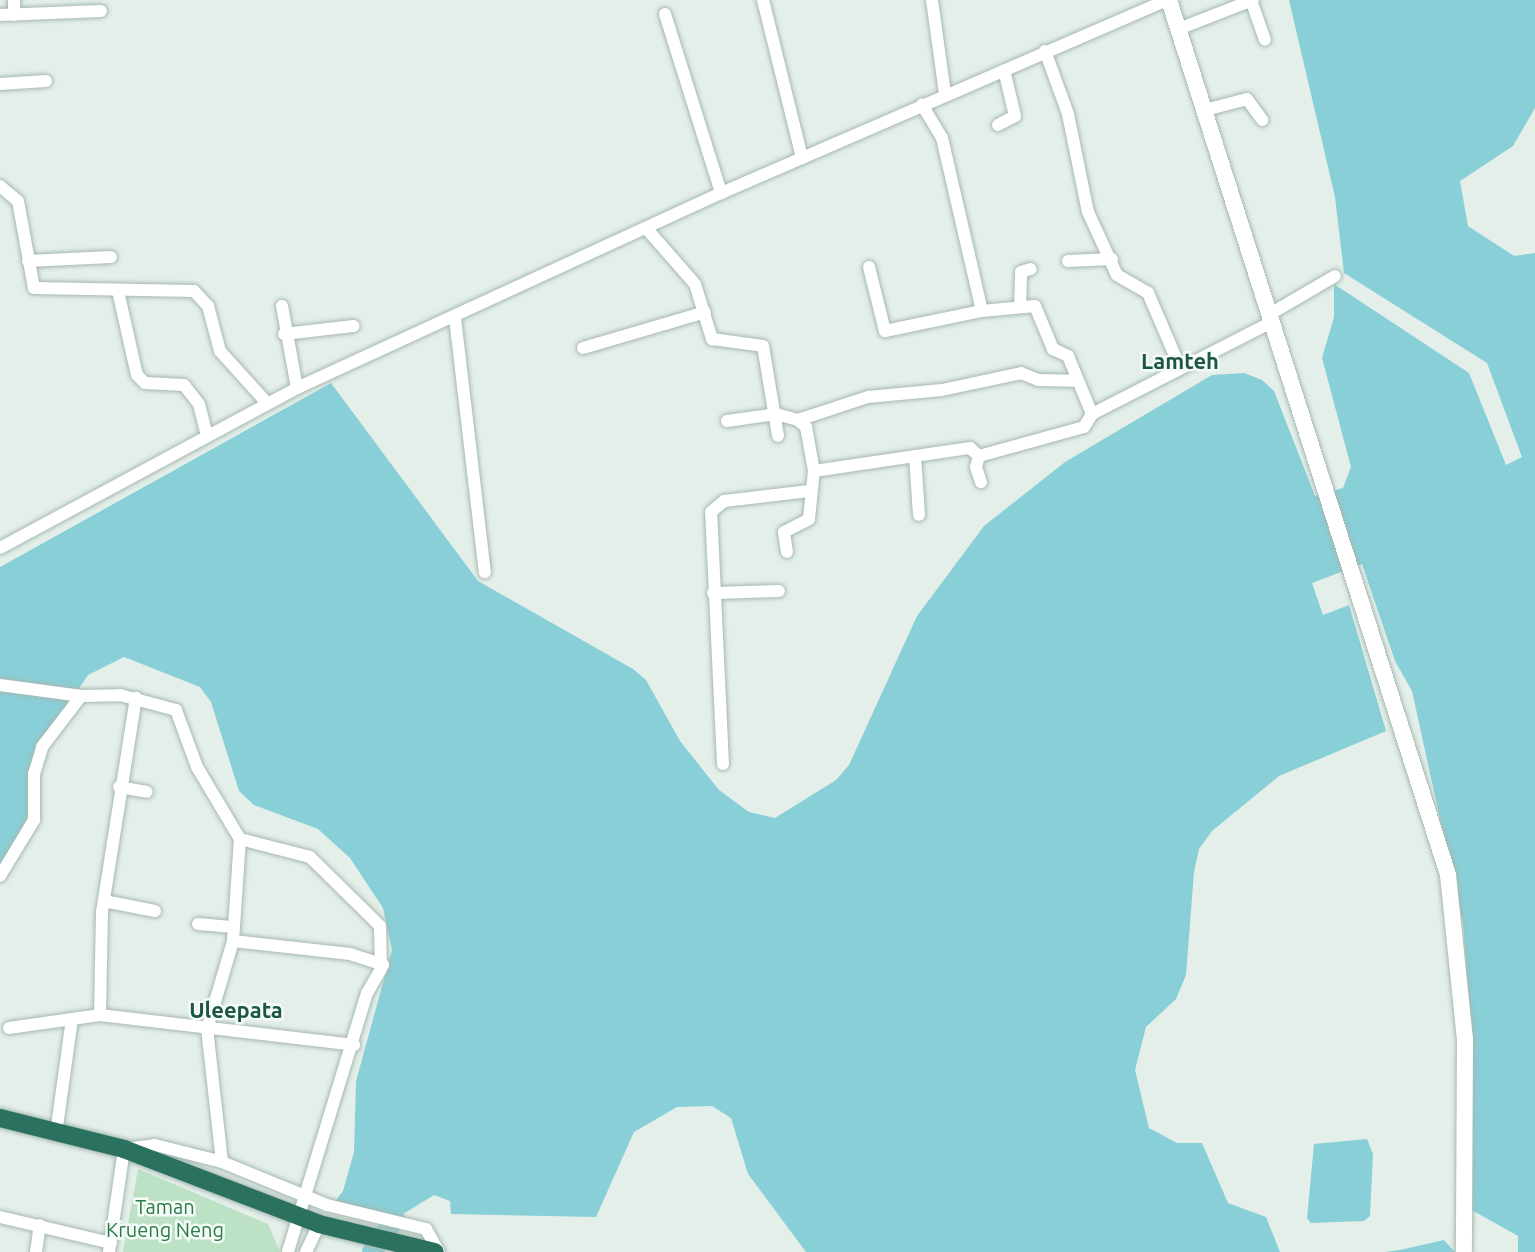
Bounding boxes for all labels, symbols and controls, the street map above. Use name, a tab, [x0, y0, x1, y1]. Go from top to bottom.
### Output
district label: Lamteh	[1141, 348, 1219, 374]
district label: Uleepata	[189, 997, 283, 1023]
park label: Taman Krueng Neng	[106, 1194, 224, 1241]

